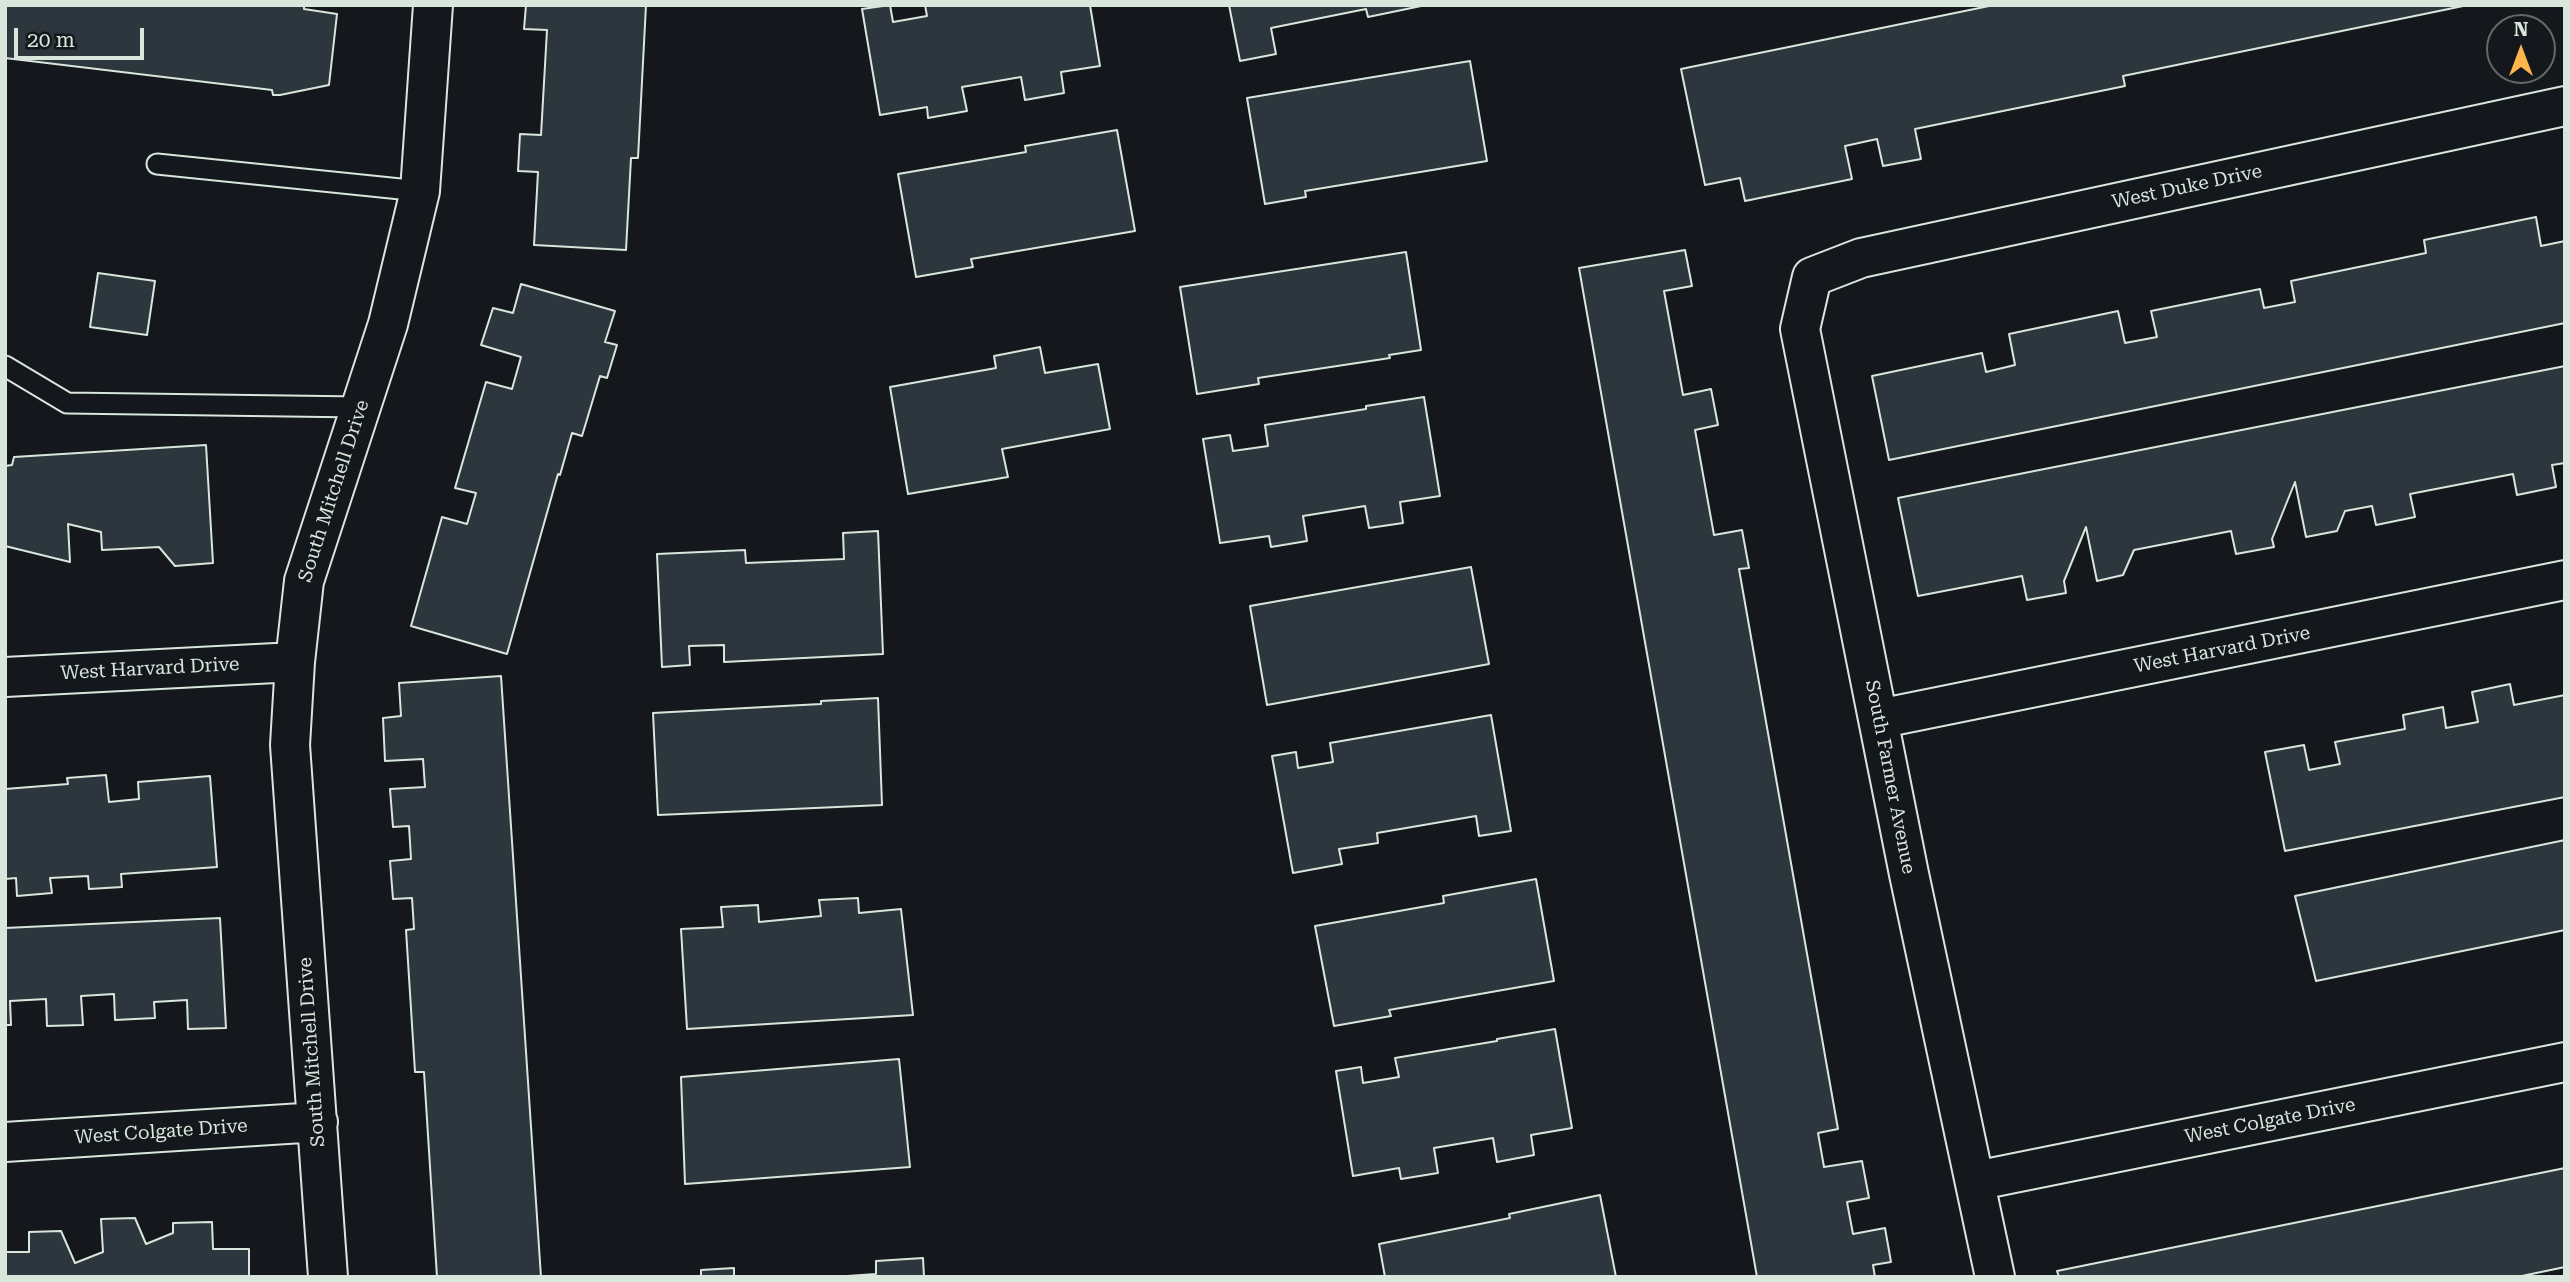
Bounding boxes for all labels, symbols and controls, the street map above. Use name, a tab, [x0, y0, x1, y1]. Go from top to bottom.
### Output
scale bar	[18, 14, 147, 58]
north arrow	[2486, 14, 2556, 84]
text: N	[2514, 18, 2528, 41]
text: 20 m	[27, 28, 75, 52]
street label: West Duke Drive	[2110, 160, 2264, 214]
street label: South Mitchell Drive	[294, 397, 374, 585]
street label: West Harvard Drive	[2132, 622, 2312, 678]
street label: West Harvard Drive	[60, 653, 240, 685]
street label: South Farmer Avenue	[1860, 678, 1920, 876]
street label: South Mitchell Drive	[294, 956, 330, 1148]
street label: West Colgate Drive	[2183, 1093, 2357, 1149]
street label: West Colgate Drive	[74, 1115, 248, 1149]

